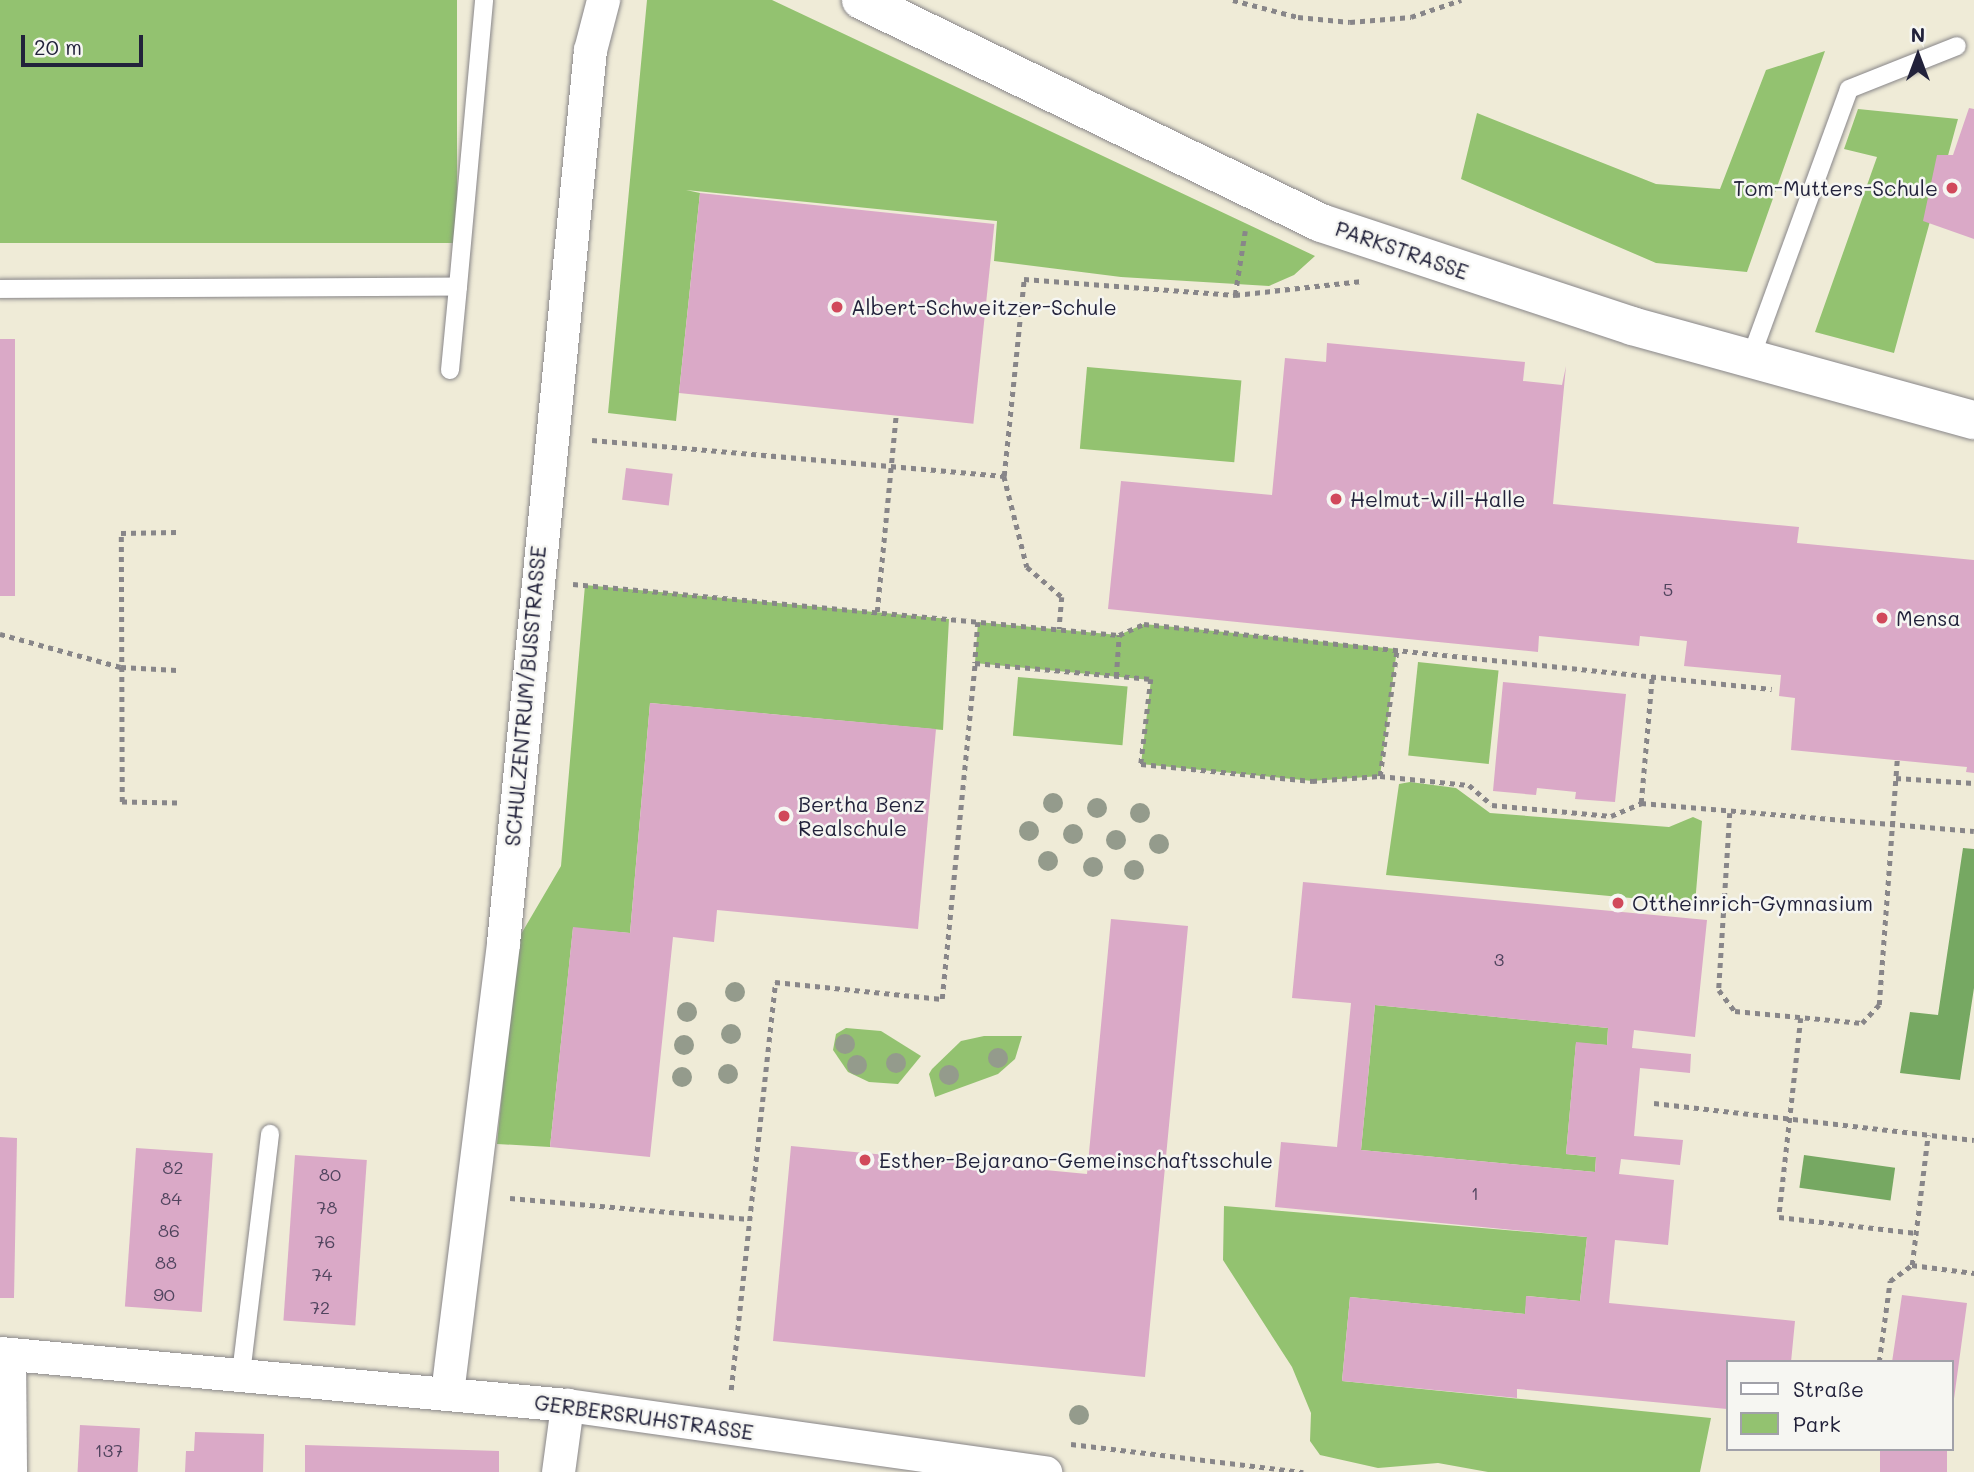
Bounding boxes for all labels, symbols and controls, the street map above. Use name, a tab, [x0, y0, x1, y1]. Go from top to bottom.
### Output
scale bar	[24, 21, 147, 65]
north arrow	[1883, 21, 1953, 91]
text: N	[1911, 22, 1925, 47]
text: 20 m	[34, 33, 82, 60]
place label: Tom-Mutters-Schule	[1733, 175, 1938, 201]
marker: Tom-Mutters-Schule	[1944, 180, 1960, 196]
street label: PARKSTRASSE	[1332, 215, 1472, 285]
place label: Albert-Schweitzer-Schule	[851, 294, 1117, 320]
marker: Albert-Schweitzer-Schule	[829, 299, 845, 315]
place label: Helmut-Will-Halle	[1350, 486, 1525, 512]
marker: Helmut-Will-Halle	[1328, 491, 1344, 507]
street label: SCHULZENTRUM/BUSSTRASSE	[499, 545, 551, 847]
house number: 5	[1663, 578, 1673, 600]
place label: Mensa	[1896, 605, 1961, 631]
marker: Mensa	[1874, 610, 1890, 626]
place label: Bertha Benz Realschule	[798, 791, 925, 841]
marker: Bertha Benz Realschule	[776, 808, 792, 824]
place label: Ottheinrich-Gymnasium	[1632, 890, 1873, 916]
marker: Ottheinrich-Gymnasium	[1610, 895, 1626, 911]
house number: 3	[1494, 948, 1504, 970]
place label: Esther-Bejarano-Gemeinschaftsschule	[879, 1147, 1273, 1173]
marker: Esther-Bejarano-Gemeinschaftsschule	[857, 1152, 873, 1168]
house number: 82	[163, 1156, 183, 1178]
house number: 80	[319, 1163, 341, 1185]
house number: 1	[1471, 1182, 1479, 1204]
house number: 84	[160, 1187, 182, 1209]
house number: 78	[317, 1196, 337, 1218]
house number: 86	[158, 1219, 180, 1241]
house number: 76	[315, 1230, 335, 1252]
house number: 88	[155, 1251, 177, 1273]
house number: 74	[312, 1263, 332, 1285]
house number: 90	[153, 1283, 175, 1305]
house number: 72	[310, 1296, 330, 1318]
legend	[1726, 1360, 1953, 1451]
text: Straße	[1793, 1375, 1864, 1402]
street label: GERBERSRUHSTRASSE	[533, 1389, 755, 1445]
text: Park	[1793, 1410, 1841, 1437]
house number: 137	[95, 1439, 123, 1461]

